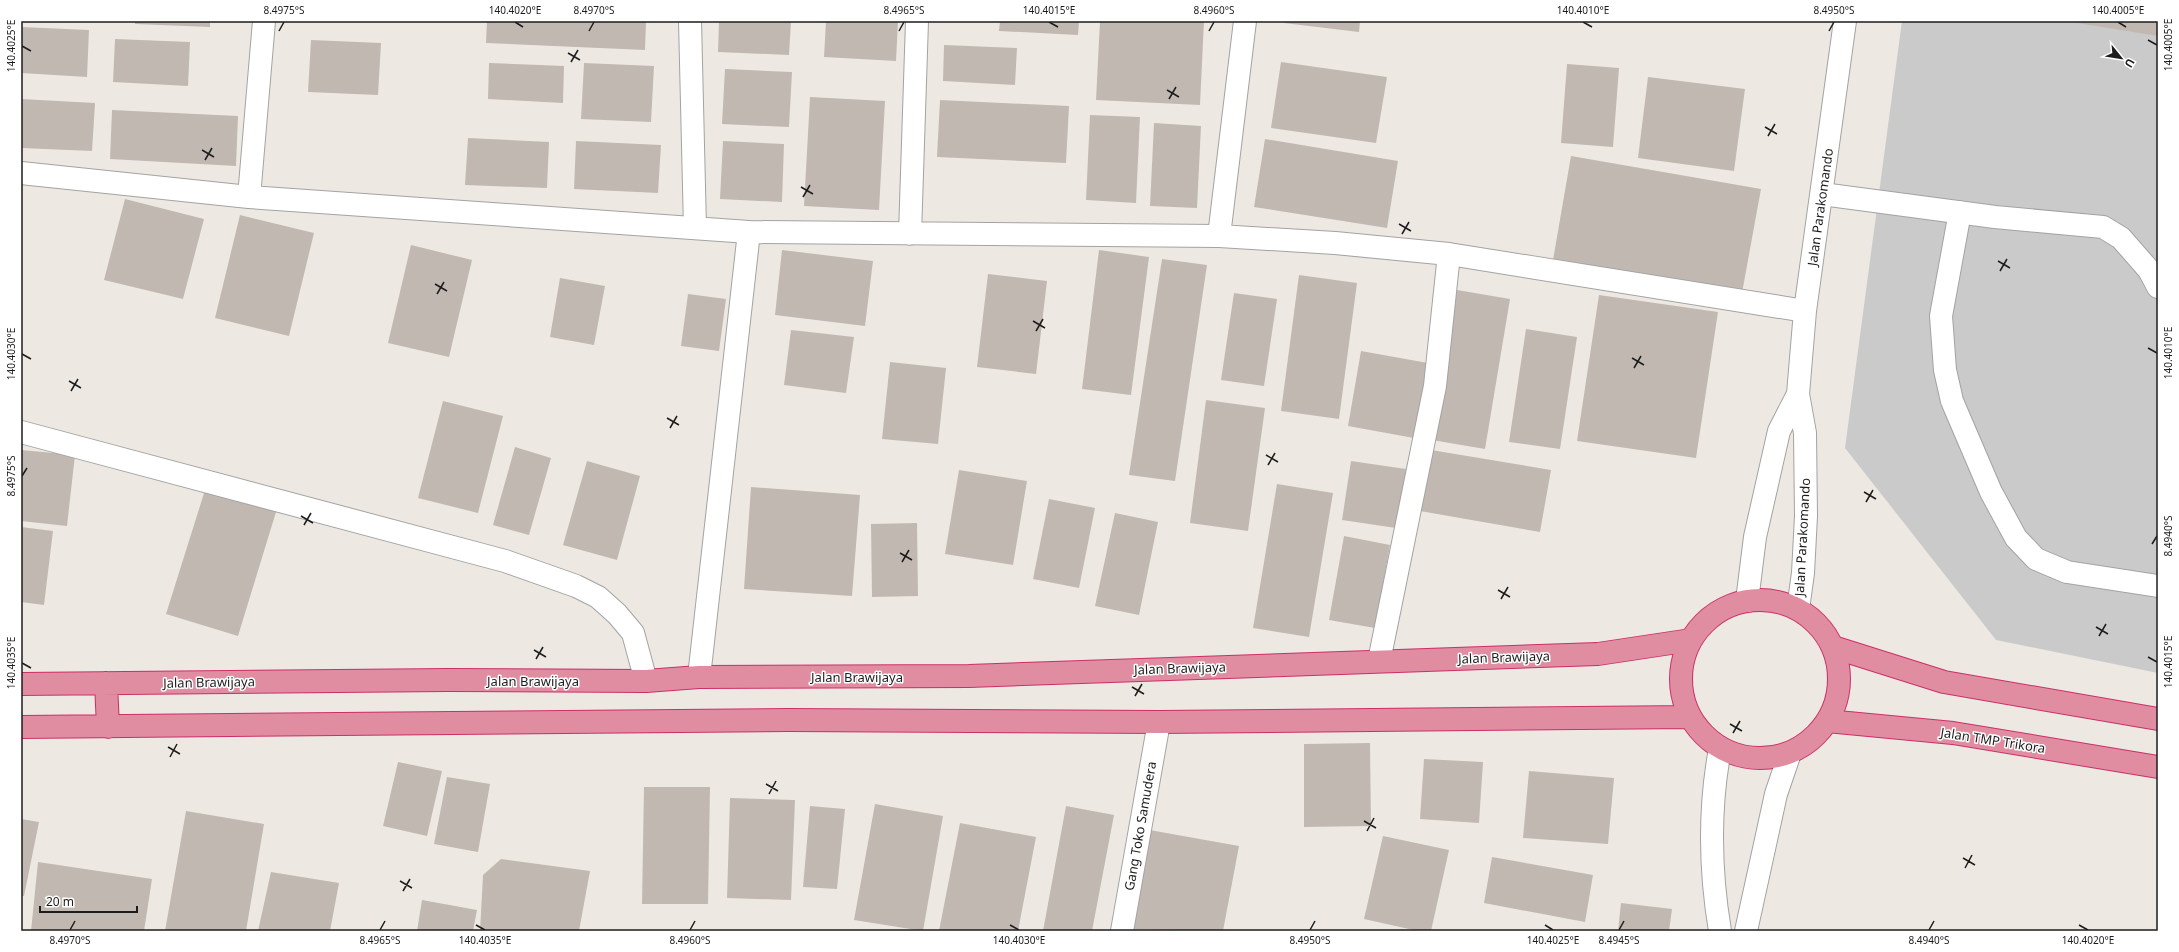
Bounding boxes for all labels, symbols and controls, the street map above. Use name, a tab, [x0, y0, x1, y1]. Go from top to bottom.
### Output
text: 8.4975°S	[263, 3, 305, 17]
text: 140.4020°E	[489, 3, 541, 17]
text: 8.4970°S	[573, 3, 615, 17]
text: 8.4965°S	[883, 3, 925, 17]
text: 140.4015°E	[1023, 3, 1075, 17]
text: 8.4960°S	[1193, 3, 1235, 17]
text: 140.4010°E	[1557, 3, 1609, 17]
text: 8.4950°S	[1813, 3, 1855, 17]
text: 140.4005°E	[2092, 3, 2144, 17]
text: 140.4005°E	[2161, 19, 2175, 71]
text: 140.4025°E	[4, 20, 18, 72]
north arrow	[2101, 38, 2141, 78]
text: U	[2122, 56, 2139, 71]
street label: Jalan Parakomando	[1803, 147, 1837, 269]
text: 140.4010°E	[2161, 327, 2175, 379]
text: 140.4030°E	[4, 328, 18, 380]
text: 8.4975°S	[4, 455, 18, 497]
street label: Jalan Parakomando	[1790, 477, 1814, 599]
text: 8.4940°S	[2161, 515, 2175, 557]
text: 140.4015°E	[2161, 636, 2175, 688]
text: 140.4035°E	[4, 637, 18, 689]
street label: Jalan Brawijaya	[1456, 646, 1550, 668]
street label: Jalan Brawijaya	[1132, 657, 1226, 679]
street label: Jalan Brawijaya	[809, 668, 903, 686]
street label: Jalan Brawijaya	[161, 672, 255, 692]
street label: Jalan Brawijaya	[485, 672, 579, 690]
street label: Jalan TMP Trikora	[1937, 723, 2047, 757]
street label: Gang Toko Samudera	[1120, 760, 1160, 892]
scale bar	[40, 888, 137, 914]
text: 20 m	[46, 893, 74, 910]
text: 8.4970°S	[49, 933, 91, 947]
text: 8.4965°S	[359, 933, 401, 947]
text: 140.4035°E	[459, 933, 511, 947]
text: 8.4960°S	[669, 933, 711, 947]
text: 140.4030°E	[993, 933, 1045, 947]
text: 8.4950°S	[1289, 933, 1331, 947]
text: 140.4025°E	[1527, 933, 1579, 947]
text: 8.4945°S	[1598, 933, 1640, 947]
text: 8.4940°S	[1908, 933, 1950, 947]
text: 140.4020°E	[2062, 933, 2114, 947]

